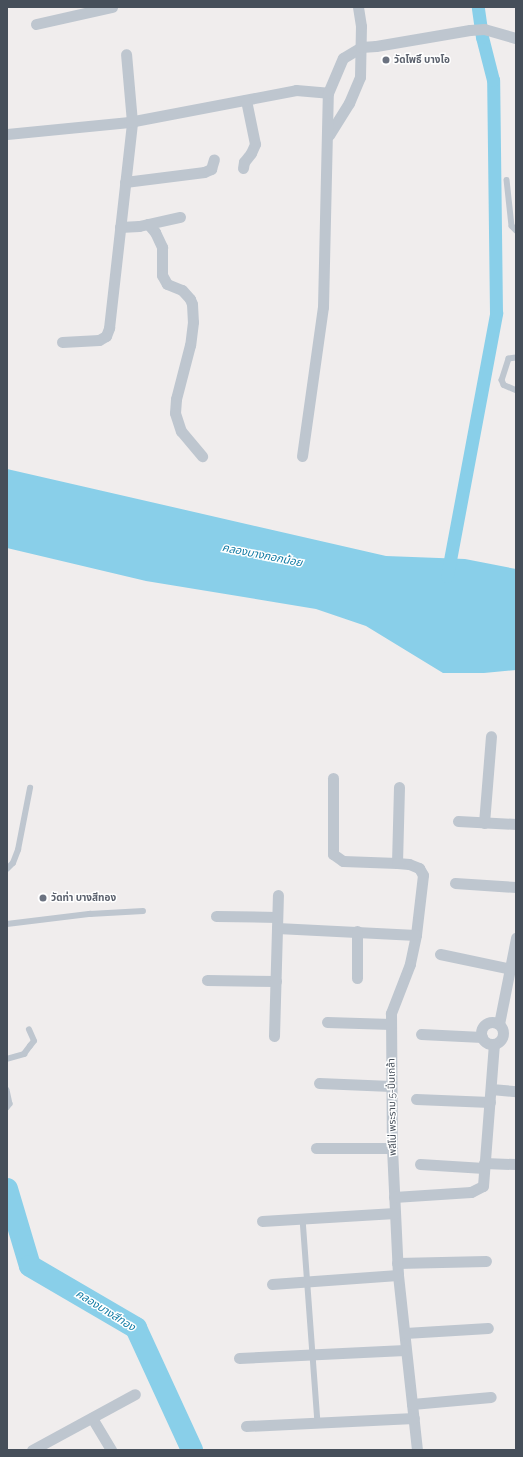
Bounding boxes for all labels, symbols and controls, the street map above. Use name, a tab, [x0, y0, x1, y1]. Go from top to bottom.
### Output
place label: วัดโพธิ์ บางโอ	[394, 54, 450, 66]
marker: วัดโพธิ์ บางโอ	[381, 55, 391, 65]
water label: คลองบางกอกน้อย	[221, 542, 303, 570]
place label: วัดท่า บางสีทอง	[51, 892, 116, 904]
marker: วัดท่า บางสีทอง	[38, 893, 48, 903]
street label: พลีโน่ พระราม 5-ปิ่นเกล้า	[385, 1058, 399, 1156]
water label: คลองบางสีทอง	[73, 1288, 137, 1334]

